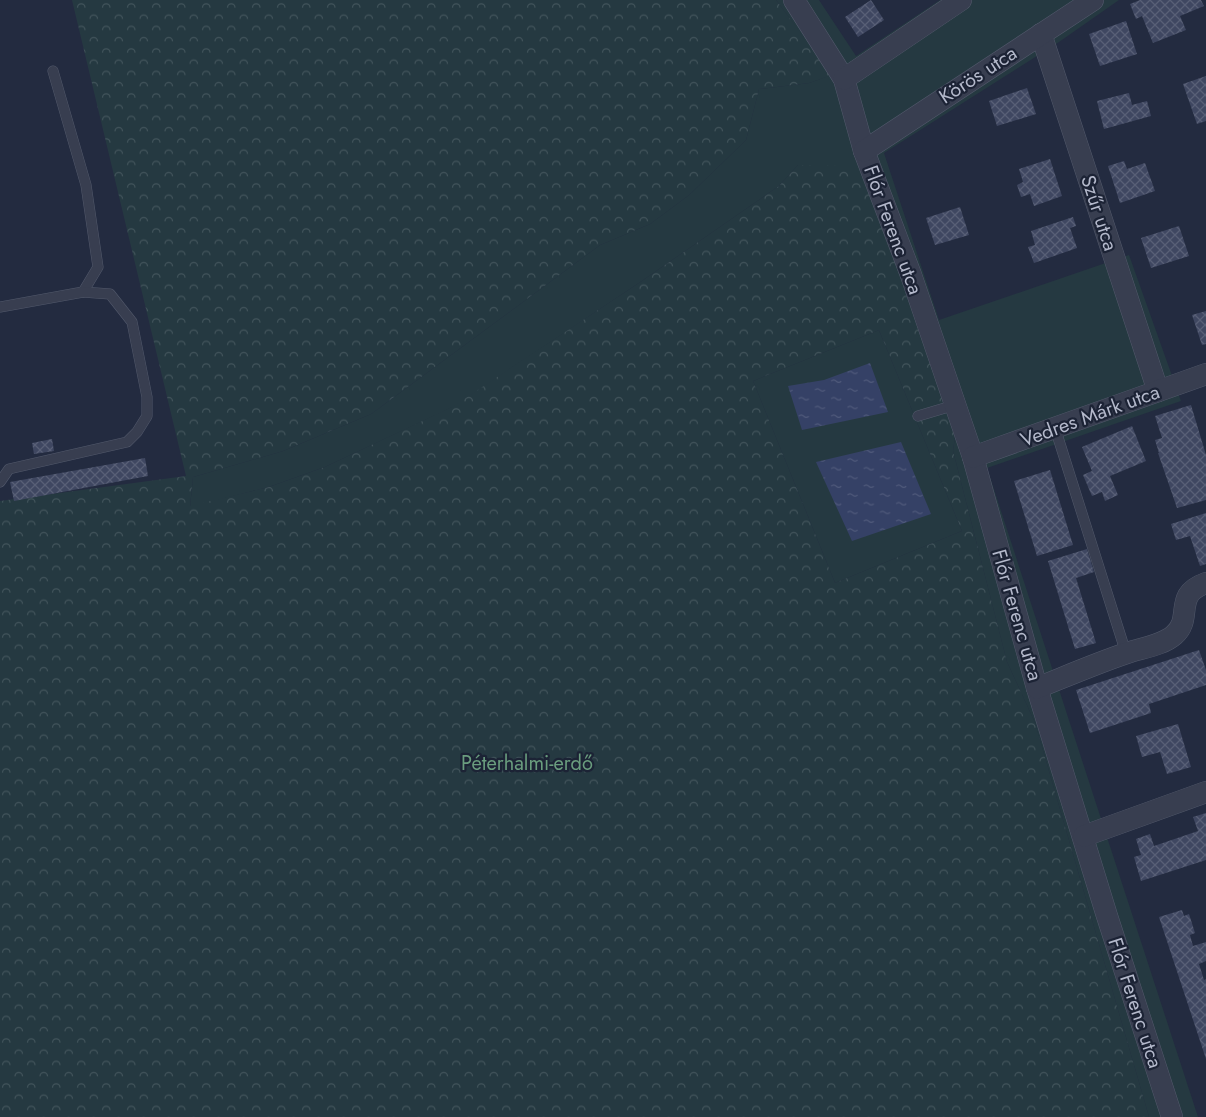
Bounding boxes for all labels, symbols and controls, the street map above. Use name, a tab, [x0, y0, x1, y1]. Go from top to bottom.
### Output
street label: Körös utca	[933, 39, 1023, 111]
street label: Flór Ferenc utca	[856, 161, 930, 299]
street label: Szűr utca	[1073, 171, 1125, 255]
street label: Vedres Márk utca	[1016, 377, 1164, 455]
street label: Flór Ferenc utca	[984, 546, 1050, 684]
park label: Péterhalmi-erdő	[461, 749, 593, 778]
street label: Flór Ferenc utca	[1100, 934, 1170, 1072]

